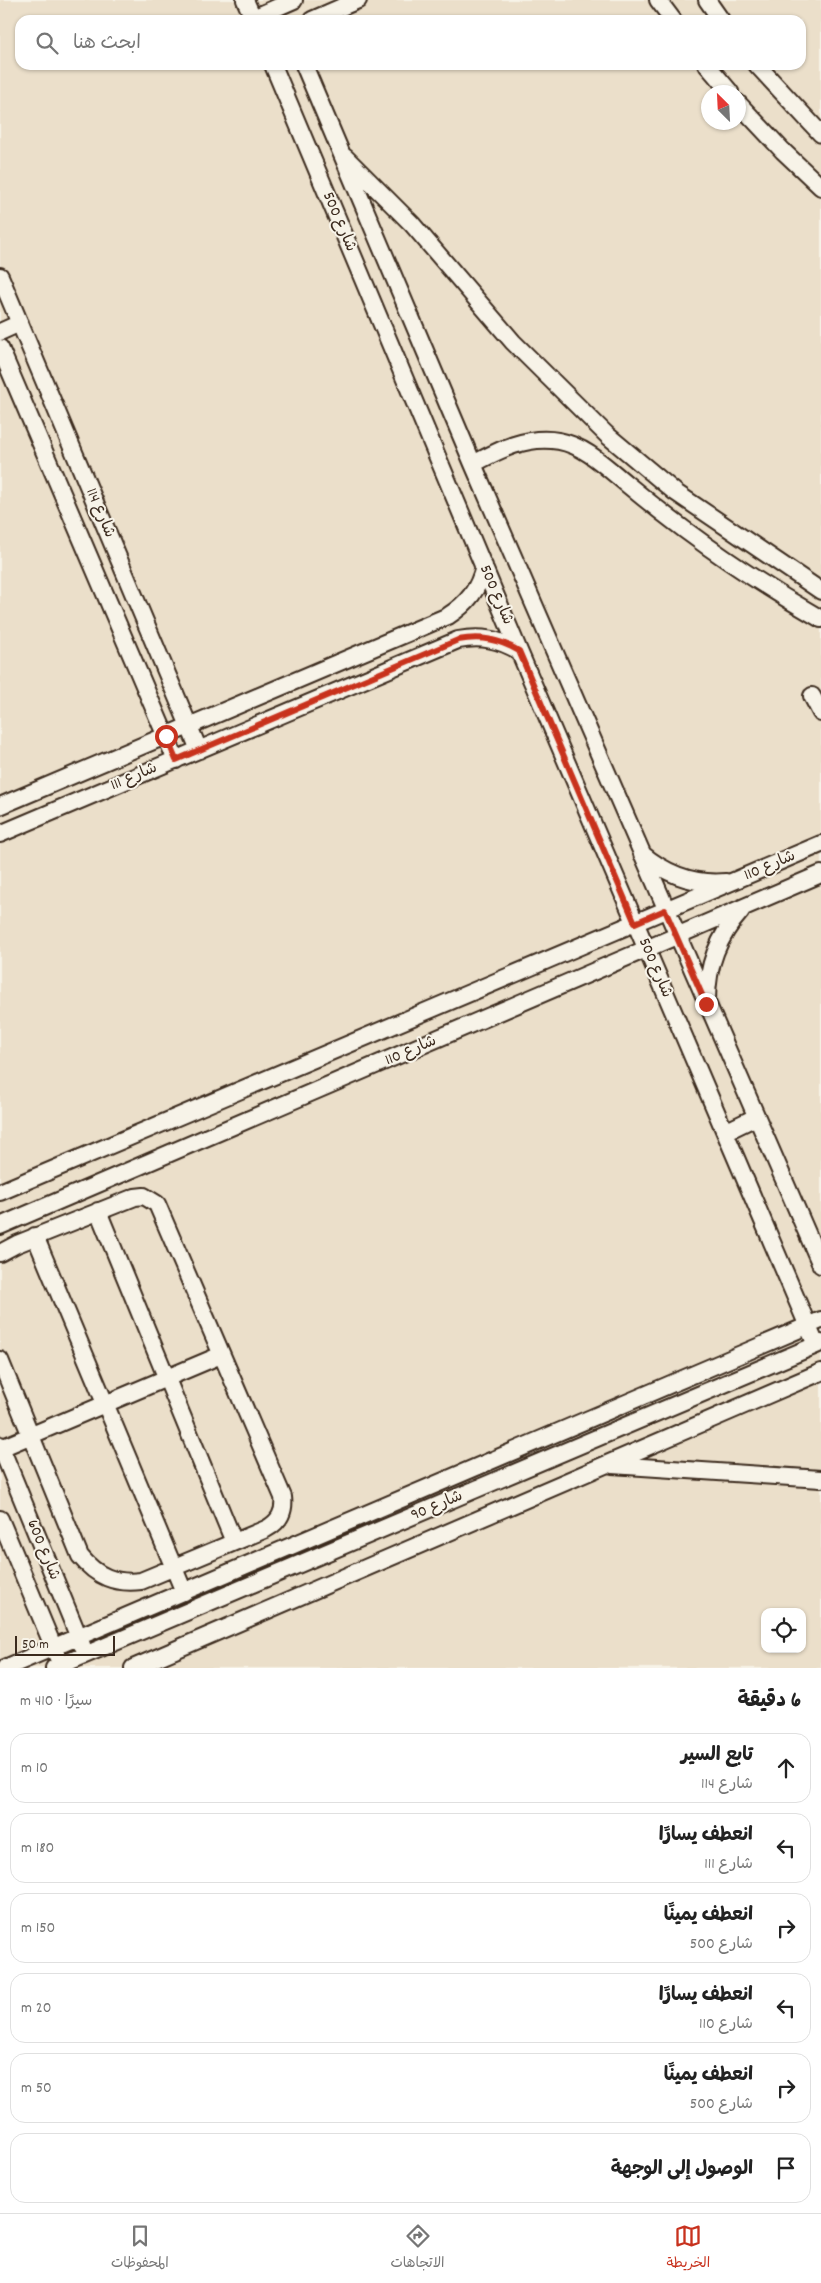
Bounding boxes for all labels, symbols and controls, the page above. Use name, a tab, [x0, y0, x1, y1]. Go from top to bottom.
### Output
search box	[15, 15, 806, 70]
icon: search	[33, 29, 61, 57]
text: ابحث هنا	[73, 31, 141, 58]
north arrow	[701, 85, 746, 130]
street label: شارع 500	[316, 188, 362, 256]
street label: شارع 114	[79, 485, 121, 541]
street label: شارع 500	[473, 561, 519, 629]
route start	[155, 725, 178, 748]
street label: شارع 111	[107, 757, 161, 797]
street label: شارع 110	[741, 845, 799, 887]
street label: شارع 500	[632, 934, 678, 1002]
route end	[695, 993, 718, 1016]
street label: شارع 110	[382, 1030, 440, 1072]
street label: شارع 90	[407, 1485, 467, 1527]
street label: شارع 600	[20, 1516, 66, 1584]
map controls	[761, 1608, 806, 1653]
button: locate	[761, 1608, 806, 1653]
scale bar	[15, 1633, 115, 1656]
text: 50 m	[22, 1635, 49, 1655]
text: 6 دقيقة	[737, 1687, 801, 1717]
text: سيرًا · 410 m	[20, 1690, 92, 1713]
text: تابع السير	[681, 1743, 753, 1770]
icon: ahead	[772, 1754, 800, 1782]
text: 10 m	[21, 1757, 48, 1780]
text: شارع 114	[701, 1773, 753, 1796]
text: انعطف يسارًا	[659, 1823, 753, 1850]
icon: left	[772, 1834, 800, 1862]
text: 180 m	[21, 1837, 54, 1860]
text: شارع 111	[704, 1853, 753, 1876]
text: انعطف يمينًا	[664, 1903, 753, 1930]
icon: right	[772, 1914, 800, 1942]
text: 150 m	[21, 1917, 55, 1940]
text: شارع 500	[690, 1933, 753, 1956]
text: انعطف يسارًا	[659, 1983, 753, 2010]
icon: left	[772, 1994, 800, 2022]
text: 20 m	[21, 1997, 51, 2020]
text: شارع 110	[699, 2013, 753, 2036]
text: انعطف يمينًا	[664, 2063, 753, 2090]
icon: right	[772, 2074, 800, 2102]
text: 50 m	[21, 2077, 52, 2100]
text: شارع 500	[690, 2093, 753, 2116]
icon: arrive	[772, 2154, 800, 2182]
text: الوصول إلى الوجهة	[611, 2157, 753, 2184]
tab: المحفوظات	[111, 2222, 169, 2275]
tab: الاتجاهات	[390, 2222, 445, 2275]
tab: الخريطة	[666, 2222, 710, 2275]

